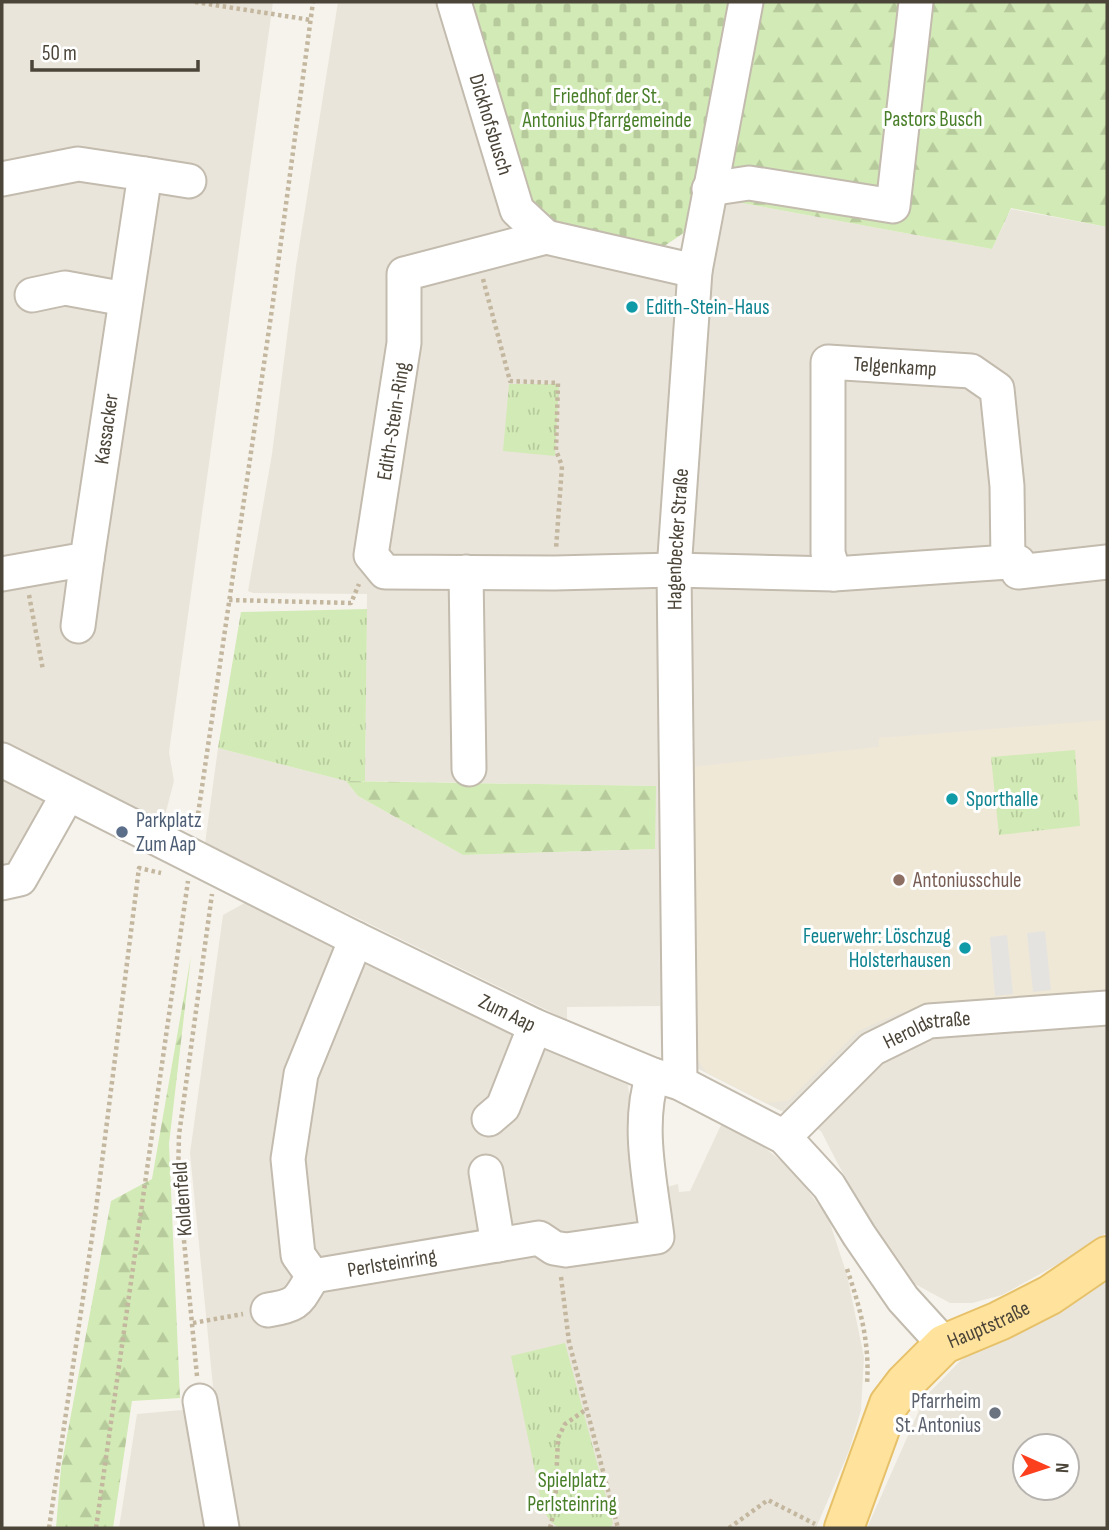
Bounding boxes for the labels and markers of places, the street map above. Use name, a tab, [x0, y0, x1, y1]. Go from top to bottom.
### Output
place label: Edith-Stein-Haus	[646, 295, 770, 320]
marker: Edith-Stein-Haus	[624, 299, 640, 315]
place label: Sporthalle	[966, 787, 1038, 812]
marker: Sporthalle	[944, 791, 960, 807]
place label: Parkplatz Zum Aap	[136, 808, 202, 857]
marker: Parkplatz Zum Aap	[114, 824, 130, 840]
place label: Antoniusschule	[912, 868, 1022, 893]
marker: Antoniusschule	[891, 872, 907, 888]
place label: Feuerwehr: Löschzug Holsterhausen	[803, 924, 951, 973]
marker: Feuerwehr: Löschzug Holsterhausen	[957, 940, 973, 956]
place label: Pfarrheim St. Antonius	[895, 1389, 981, 1438]
marker: Pfarrheim St. Antonius	[987, 1405, 1003, 1421]

